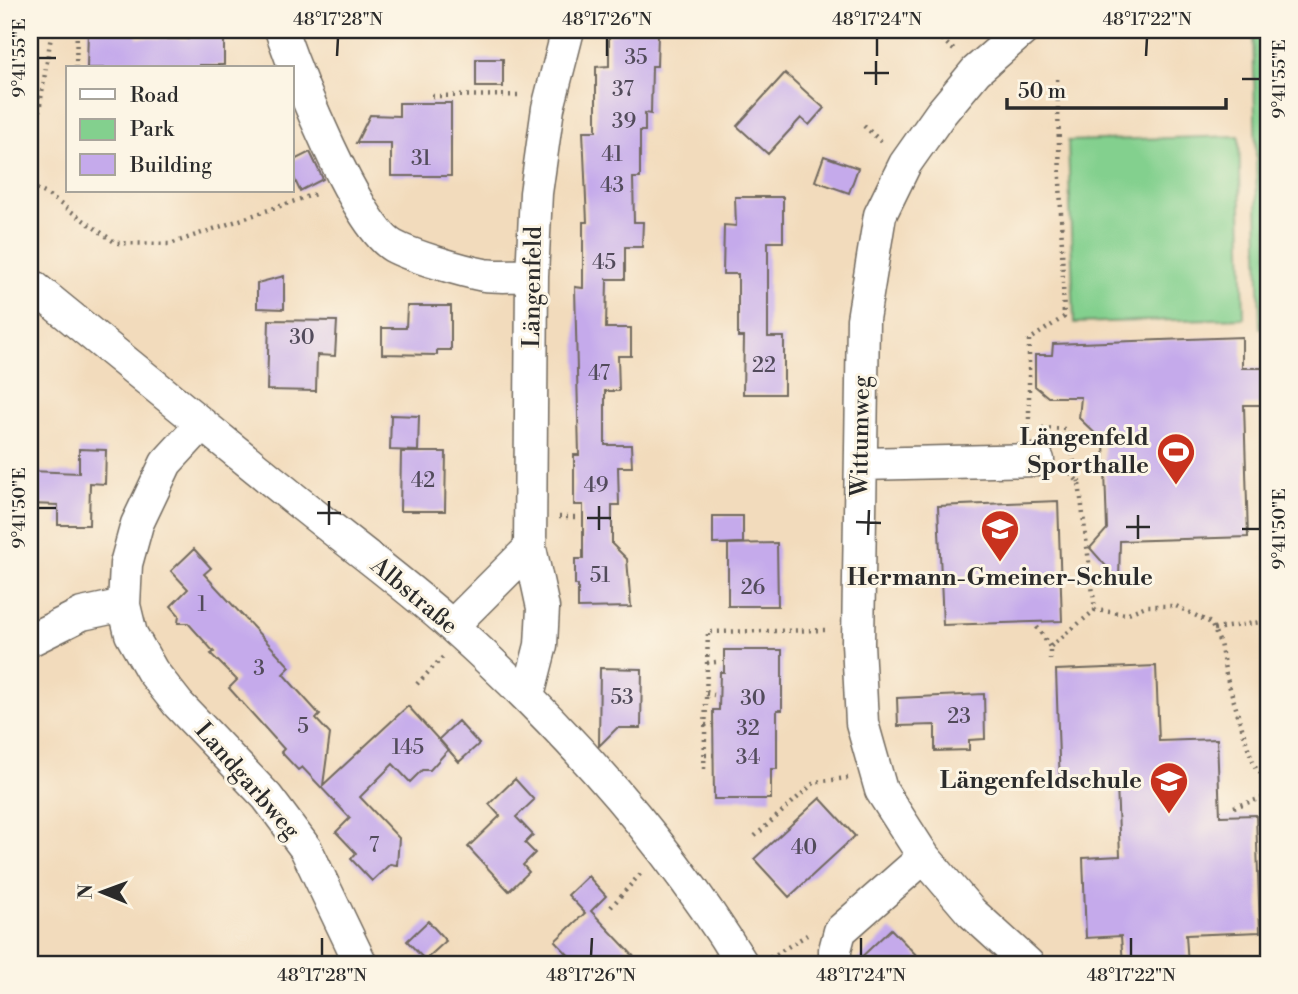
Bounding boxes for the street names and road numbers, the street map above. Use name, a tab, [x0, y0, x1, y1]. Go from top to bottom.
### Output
street label: Längenfeld	[517, 225, 549, 348]
street label: Wittumweg	[845, 375, 877, 498]
street label: Albstraße	[364, 550, 464, 641]
street label: Landgarbweg	[188, 716, 306, 846]

